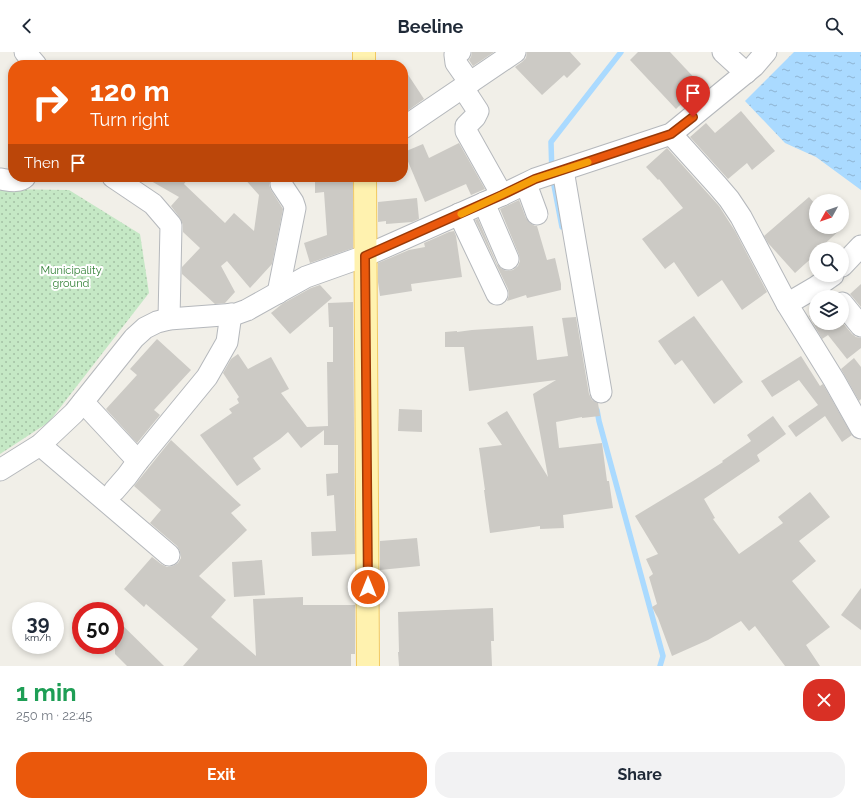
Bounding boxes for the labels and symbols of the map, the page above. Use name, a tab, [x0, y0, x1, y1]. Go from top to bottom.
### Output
pin	[676, 76, 710, 117]
north arrow	[809, 194, 849, 234]
park label: Municipality ground	[40, 264, 102, 290]
position arrow	[347, 566, 389, 608]
speed limit sign: 50	[72, 602, 124, 654]

